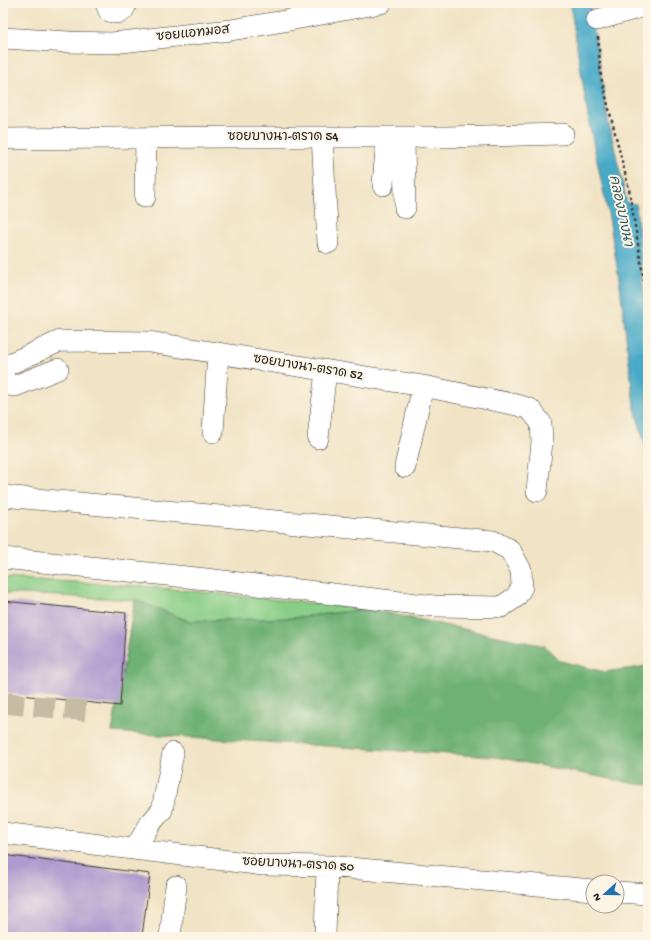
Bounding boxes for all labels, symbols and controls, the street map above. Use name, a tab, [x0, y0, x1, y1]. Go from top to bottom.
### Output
street label: ซอยแอทมอส	[156, 23, 231, 45]
street label: ซอยบางนา-ตราด 54	[228, 130, 338, 145]
water label: คลองบางนา	[604, 174, 636, 249]
street label: ซอยบางนา-ตราด 52	[252, 352, 365, 384]
street label: ซอยบางนา-ตราด 50	[242, 855, 355, 875]
north arrow	[585, 874, 625, 914]
text: N	[591, 891, 604, 902]

